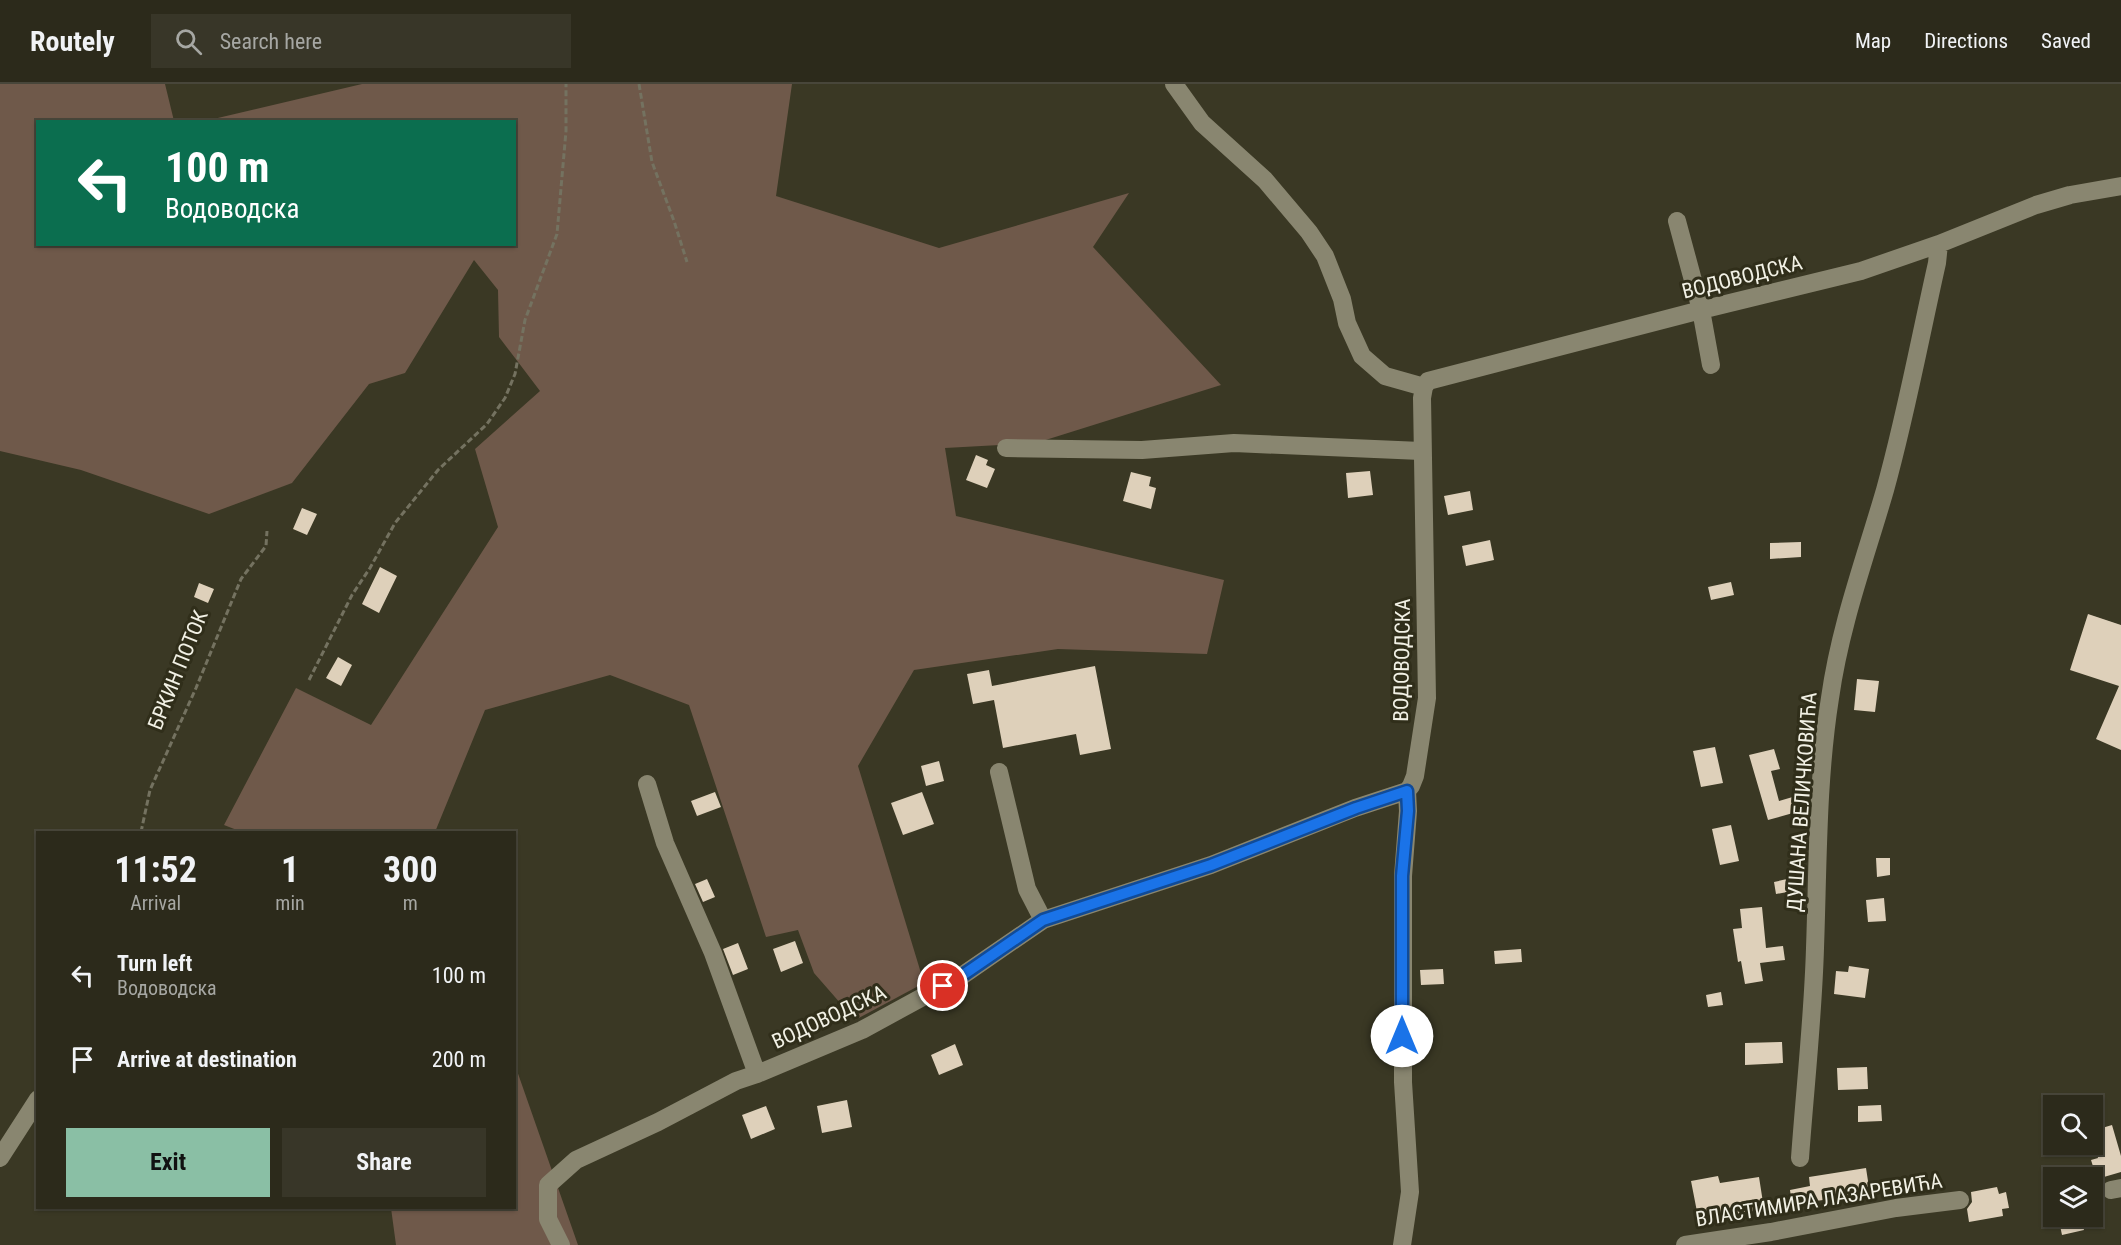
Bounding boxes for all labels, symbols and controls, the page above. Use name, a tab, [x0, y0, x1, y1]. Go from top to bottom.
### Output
search box	[151, 14, 571, 68]
text: Routely	[30, 25, 115, 58]
icon: search	[172, 25, 205, 58]
text: Search here	[220, 29, 322, 54]
text: Map	[1855, 29, 1891, 53]
text: Directions	[1924, 29, 2008, 53]
text: Saved	[2041, 29, 2091, 53]
text: 100 m	[165, 143, 270, 192]
icon: left	[66, 144, 144, 222]
text: Водоводска	[165, 193, 299, 225]
street label: ВОДОВОДСКА	[1679, 250, 1805, 304]
street label: ВОДОВОДСКА	[1389, 598, 1415, 722]
street label: БРКИН ПОТОК	[143, 607, 213, 733]
street label: ДУШАНА ВЕЛИЧКОВИЋА	[1782, 691, 1822, 913]
text: 11:52	[114, 849, 197, 891]
text: 1	[281, 849, 299, 891]
text: 300	[383, 849, 438, 891]
text: Arrival	[130, 891, 181, 915]
text: min	[275, 891, 305, 915]
text: m	[403, 891, 418, 915]
text: Turn left	[117, 951, 192, 976]
icon: left	[66, 959, 99, 992]
pin	[917, 960, 968, 1011]
text: 100 m	[432, 963, 486, 988]
icon: arrive	[926, 969, 959, 1002]
text: Водоводска	[117, 976, 217, 1000]
street label: ВОДОВОДСКА	[768, 980, 890, 1054]
position arrow	[1370, 1004, 1434, 1068]
icon: arrive	[66, 1043, 99, 1076]
text: Arrive at destination	[117, 1047, 297, 1072]
text: 200 m	[432, 1047, 486, 1072]
map controls	[2043, 1095, 2103, 1227]
button: search	[2043, 1095, 2103, 1155]
button: Exit	[66, 1128, 270, 1197]
button: Share	[282, 1128, 486, 1197]
button: layers	[2043, 1167, 2103, 1227]
street label: ВЛАСТИМИРА ЛАЗАРЕВИЋА	[1694, 1169, 1944, 1231]

